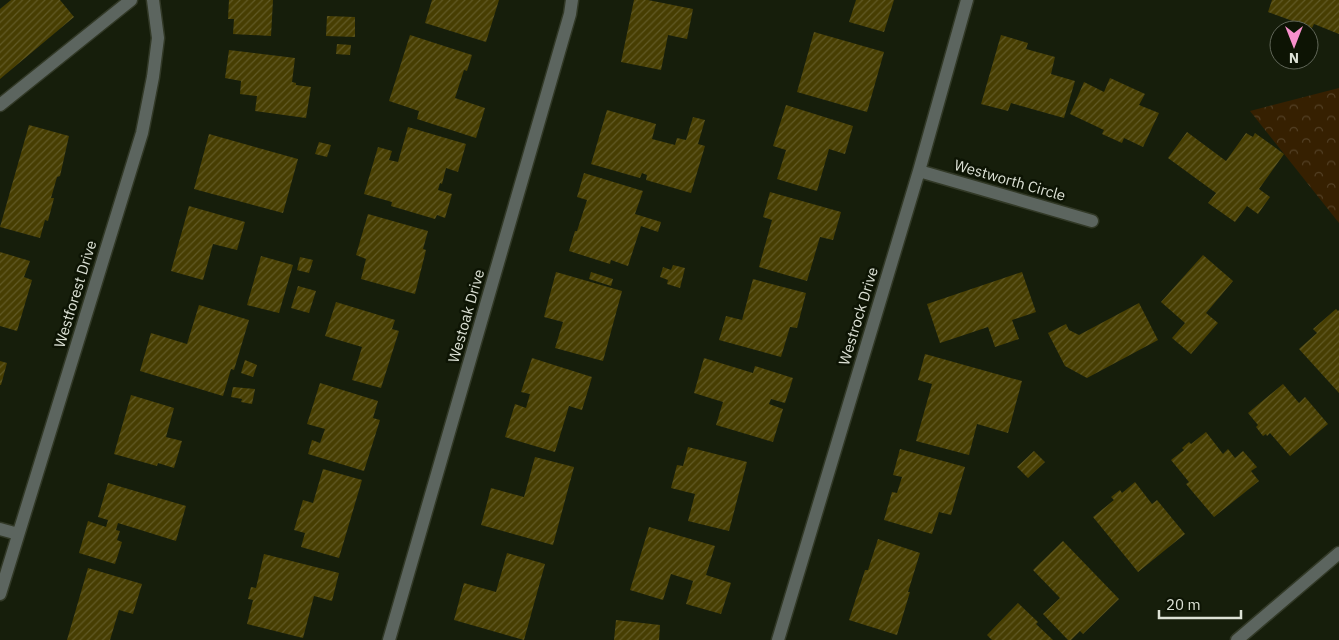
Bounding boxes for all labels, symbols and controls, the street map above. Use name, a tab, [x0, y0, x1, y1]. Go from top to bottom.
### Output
north arrow	[1269, 20, 1319, 70]
text: N	[1289, 49, 1299, 67]
street label: Westworth Circle	[952, 155, 1068, 205]
street label: Westforest Drive	[50, 238, 100, 350]
street label: Westrock Drive	[834, 265, 882, 367]
street label: Westoak Drive	[444, 267, 488, 365]
scale bar	[1159, 588, 1242, 620]
text: 20 m	[1166, 595, 1201, 614]

